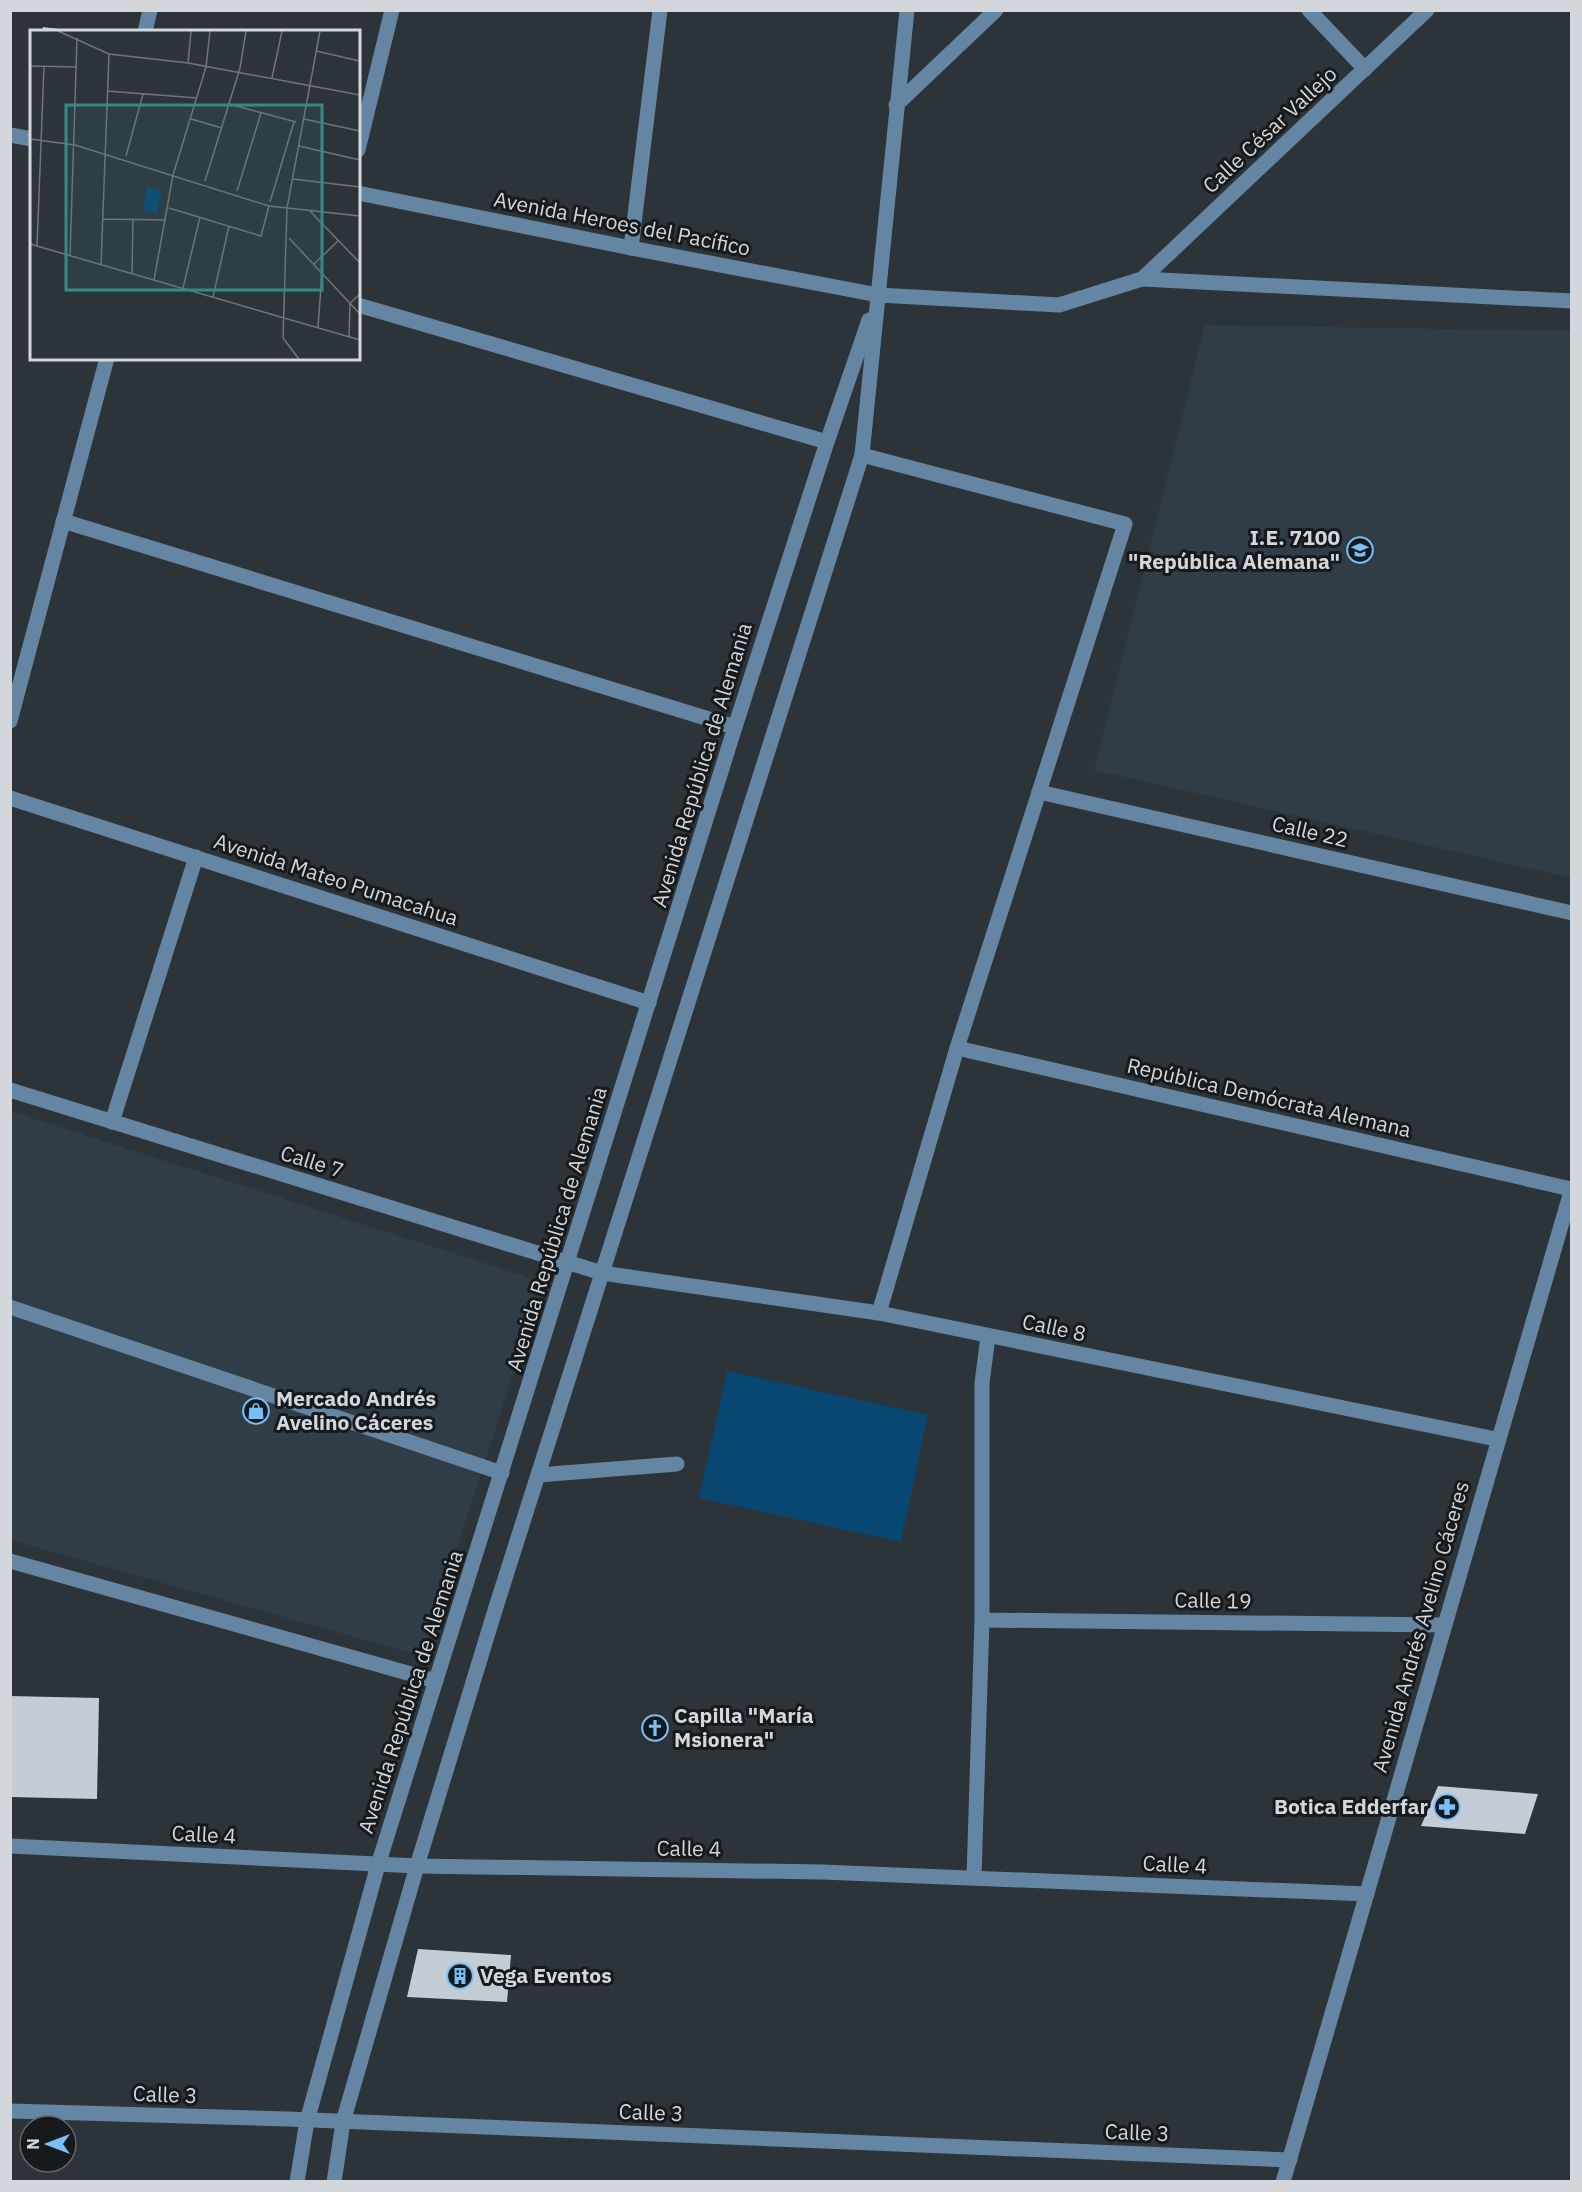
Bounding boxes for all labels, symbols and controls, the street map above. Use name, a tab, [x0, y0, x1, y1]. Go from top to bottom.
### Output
inset map	[30, 30, 360, 360]
street label: Calle César Vallejo	[1196, 60, 1342, 199]
street label: Avenida Heroes del Pacífico	[492, 184, 753, 262]
place label: I.E. 7100 "República Alemana"	[1128, 523, 1340, 575]
school or university icon: I.E. 7100 "República Alemana"	[1345, 535, 1375, 565]
street label: Avenida República de Alemania	[644, 619, 758, 910]
street label: Calle 22	[1269, 809, 1351, 853]
street label: Avenida Mateo Pumacahua	[211, 826, 462, 932]
street label: República Demócrata Alemana	[1124, 1051, 1414, 1143]
street label: Avenida República de Alemania	[499, 1083, 613, 1374]
street label: Calle 7	[277, 1138, 347, 1184]
street label: Calle 8	[1020, 1307, 1089, 1347]
place label: Mercado Andrés Avelino Cáceres	[276, 1384, 436, 1436]
shop icon: Mercado Andrés Avelino Cáceres	[241, 1396, 271, 1426]
street label: Avenida Andrés Avelino Cáceres	[1365, 1478, 1475, 1776]
street label: Avenida República de Alemania	[351, 1547, 469, 1837]
street label: Calle 19	[1174, 1585, 1252, 1615]
place label: Capilla "María Msionera"	[674, 1701, 814, 1753]
church icon: Capilla "María Msionera"	[640, 1713, 670, 1743]
place label: Botica Edderfar	[1274, 1792, 1429, 1820]
pharmacy icon: Botica Edderfar	[1432, 1792, 1462, 1822]
street label: Calle 4	[171, 1818, 237, 1850]
street label: Calle 4	[656, 1833, 722, 1863]
street label: Calle 4	[1142, 1848, 1208, 1880]
building icon: Vega Eventos	[445, 1961, 475, 1991]
place label: Vega Eventos	[480, 1961, 612, 1989]
street label: Calle 3	[132, 2079, 198, 2109]
street label: Calle 3	[618, 2097, 684, 2127]
north arrow	[18, 2114, 78, 2174]
street label: Calle 3	[1104, 2117, 1170, 2147]
text: N	[23, 2138, 43, 2150]

